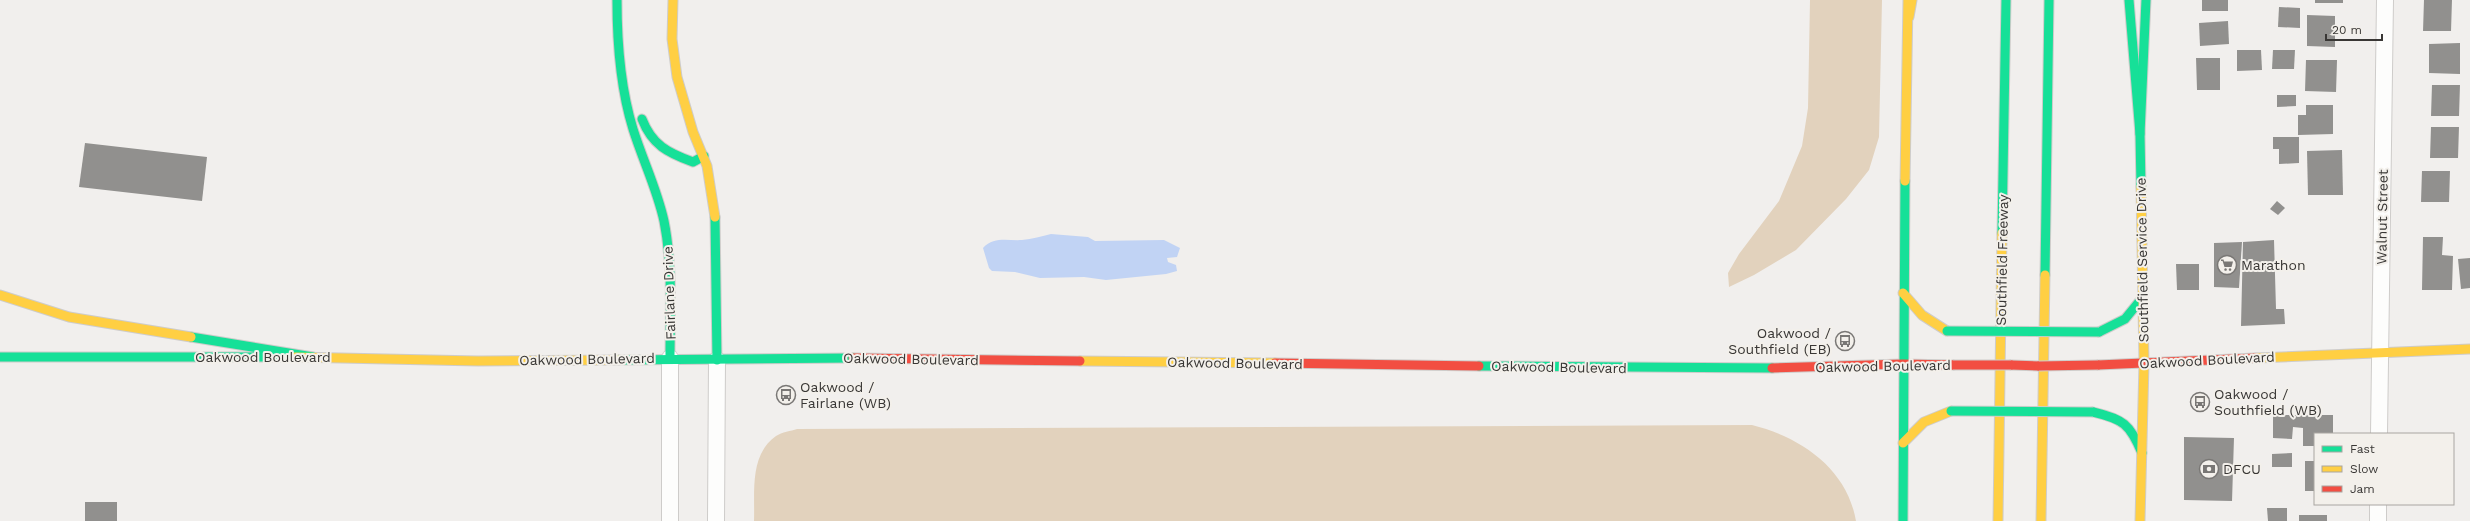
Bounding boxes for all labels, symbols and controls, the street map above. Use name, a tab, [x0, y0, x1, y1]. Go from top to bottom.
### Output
scale bar	[2326, 16, 2382, 42]
text: 20 m	[2332, 23, 2362, 37]
street label: Walnut Street	[2373, 169, 2391, 265]
street label: Southfield Service Drive	[2133, 177, 2151, 343]
street label: Southfield Freeway	[1993, 193, 2011, 326]
street label: Fairlane Drive	[659, 246, 679, 340]
supermarket icon: Marathon	[2216, 254, 2238, 276]
place label: Marathon	[2241, 257, 2306, 273]
place label: Oakwood / Southfield (EB)	[1728, 325, 1831, 357]
bus stop icon: Oakwood / Southfield (EB)	[1834, 330, 1856, 352]
street label: Oakwood Boulevard	[2139, 348, 2275, 372]
street label: Oakwood Boulevard	[195, 349, 331, 365]
street label: Oakwood Boulevard	[519, 350, 655, 368]
street label: Oakwood Boulevard	[843, 350, 979, 368]
street label: Oakwood Boulevard	[1167, 354, 1303, 372]
street label: Oakwood Boulevard	[1815, 357, 1951, 375]
street label: Oakwood Boulevard	[1491, 358, 1627, 376]
place label: Oakwood / Fairlane (WB)	[800, 379, 891, 411]
bus stop icon: Oakwood / Fairlane (WB)	[775, 384, 797, 406]
place label: Oakwood / Southfield (WB)	[2214, 386, 2322, 418]
bus stop icon: Oakwood / Southfield (WB)	[2189, 391, 2211, 413]
legend	[2314, 433, 2454, 505]
text: Fast	[2350, 442, 2375, 456]
bank icon: DFCU	[2198, 458, 2220, 480]
place label: DFCU	[2223, 461, 2261, 477]
text: Slow	[2350, 462, 2378, 476]
text: Jam	[2350, 482, 2375, 496]

